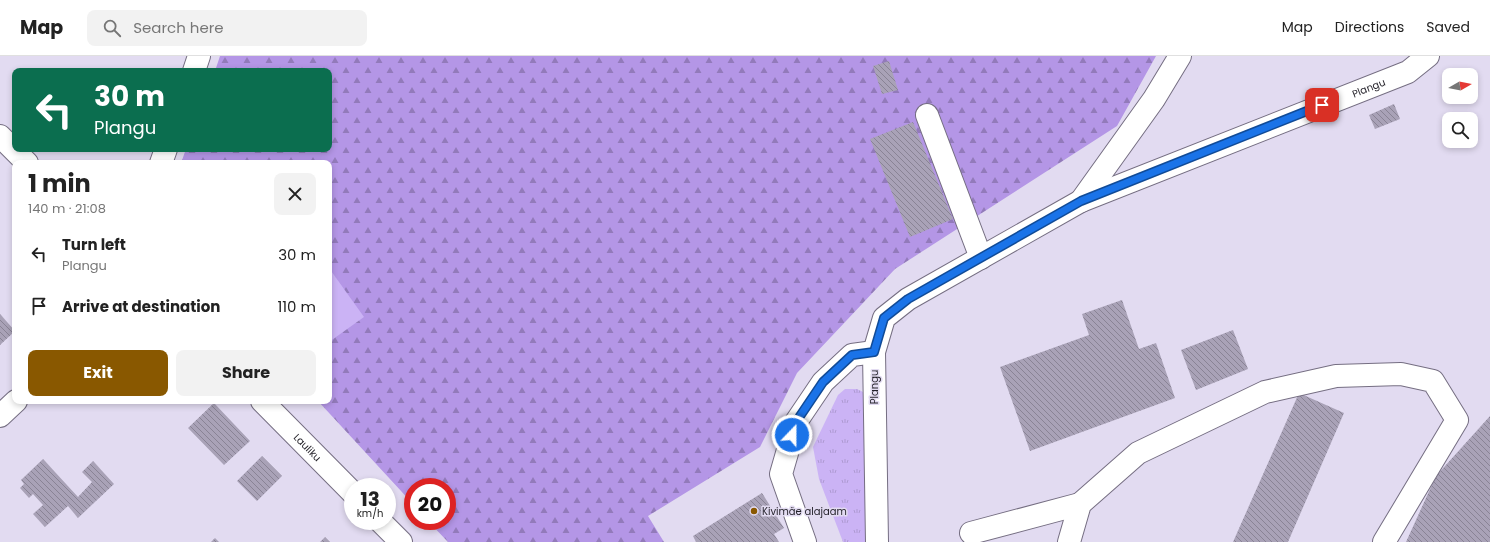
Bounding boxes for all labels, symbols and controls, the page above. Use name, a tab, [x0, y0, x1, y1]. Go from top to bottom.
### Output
search box	[87, 10, 367, 46]
text: Map	[20, 14, 63, 41]
icon: search	[101, 17, 123, 39]
text: Search here	[133, 17, 224, 38]
text: Map	[1282, 17, 1313, 37]
text: Directions	[1335, 17, 1404, 37]
text: Saved	[1426, 17, 1470, 37]
north arrow	[1442, 68, 1478, 104]
map controls	[1442, 68, 1478, 148]
street label: Plangu	[1350, 74, 1387, 101]
text: 30 m	[94, 77, 165, 116]
icon: left	[28, 84, 80, 136]
pin	[1305, 88, 1339, 122]
icon: arrive	[1311, 94, 1333, 116]
button: search	[1442, 112, 1478, 148]
text: Plangu	[94, 115, 156, 140]
text: 1 min	[28, 167, 91, 200]
button: close	[274, 173, 316, 215]
text: 140 m · 21:08	[28, 199, 106, 218]
text: Turn left	[62, 234, 126, 255]
icon: left	[28, 243, 50, 265]
text: 30 m	[278, 244, 316, 265]
text: Plangu	[62, 256, 107, 275]
icon: arrive	[28, 295, 50, 317]
text: Arrive at destination	[62, 296, 220, 317]
text: 110 m	[278, 296, 316, 317]
button: Exit	[28, 350, 168, 396]
button: Share	[176, 350, 316, 396]
street label: Plangu	[867, 370, 882, 404]
position arrow	[771, 414, 813, 456]
street label: Lauliku	[290, 430, 325, 465]
speed limit sign: 20	[404, 478, 456, 530]
text: 13	[360, 485, 380, 513]
place label: Kivimäe alajaam	[762, 504, 847, 519]
text: km/h	[357, 506, 383, 521]
marker: Kivimäe alajaam	[749, 506, 759, 516]

